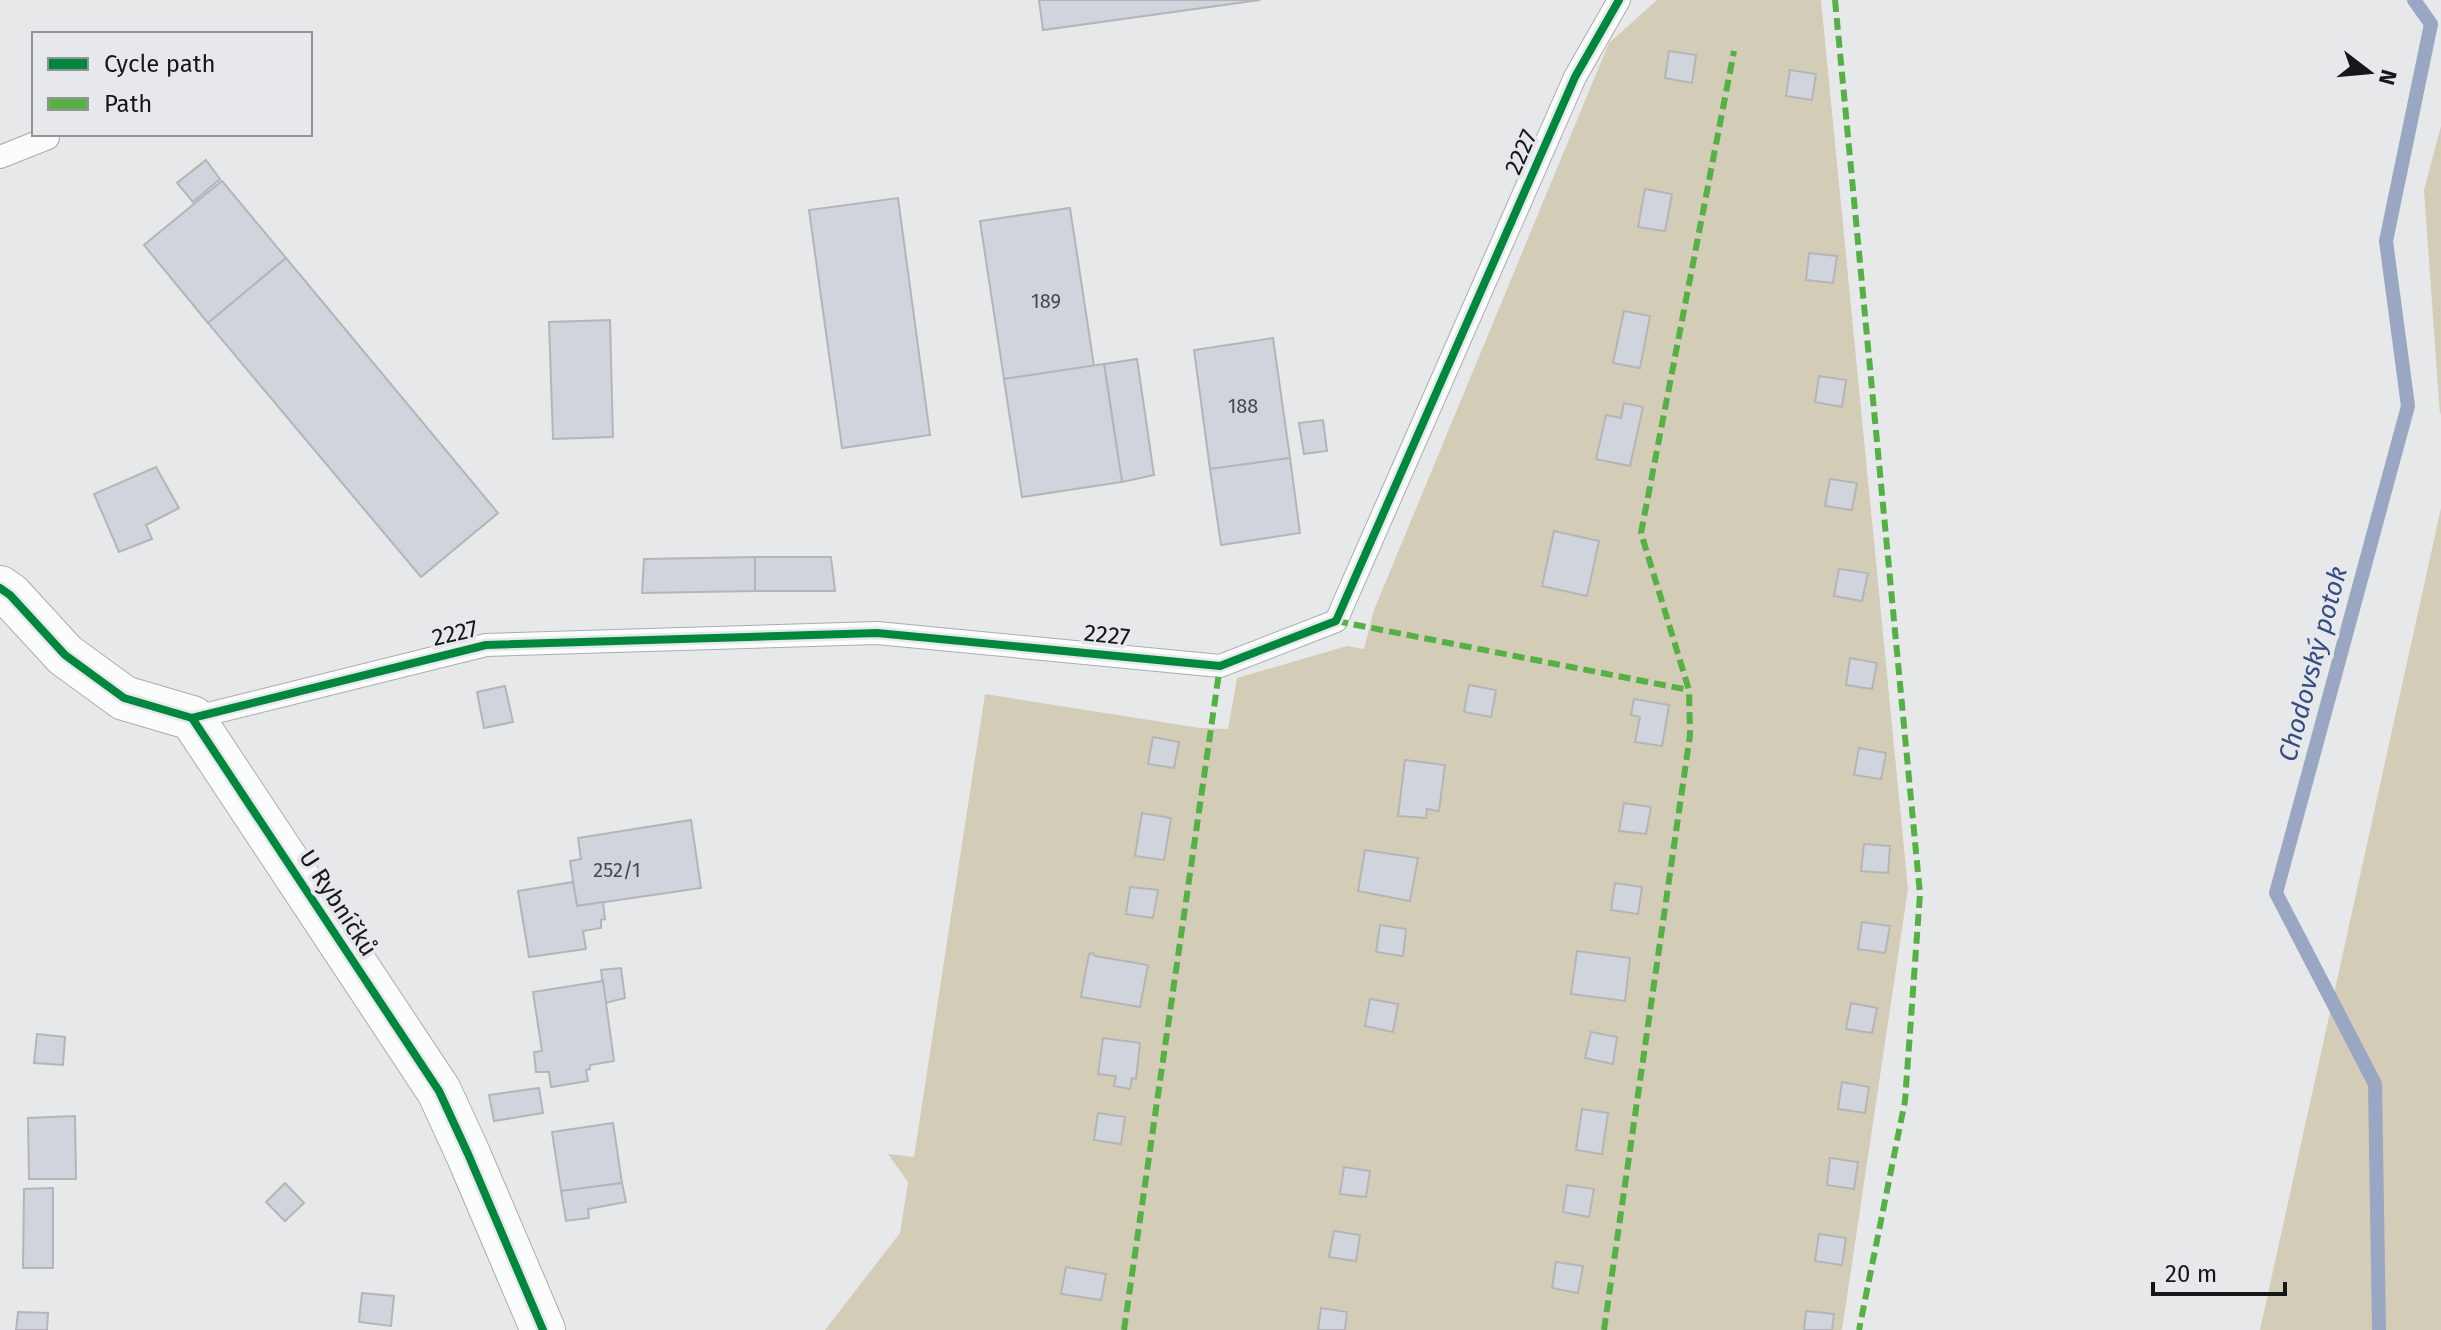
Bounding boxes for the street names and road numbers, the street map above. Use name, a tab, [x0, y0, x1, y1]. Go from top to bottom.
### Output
street label: 2227	[1499, 125, 1543, 179]
street label: 2227	[429, 614, 481, 652]
street label: 2227	[1083, 619, 1131, 651]
street label: U Rybníčků	[293, 845, 383, 961]

